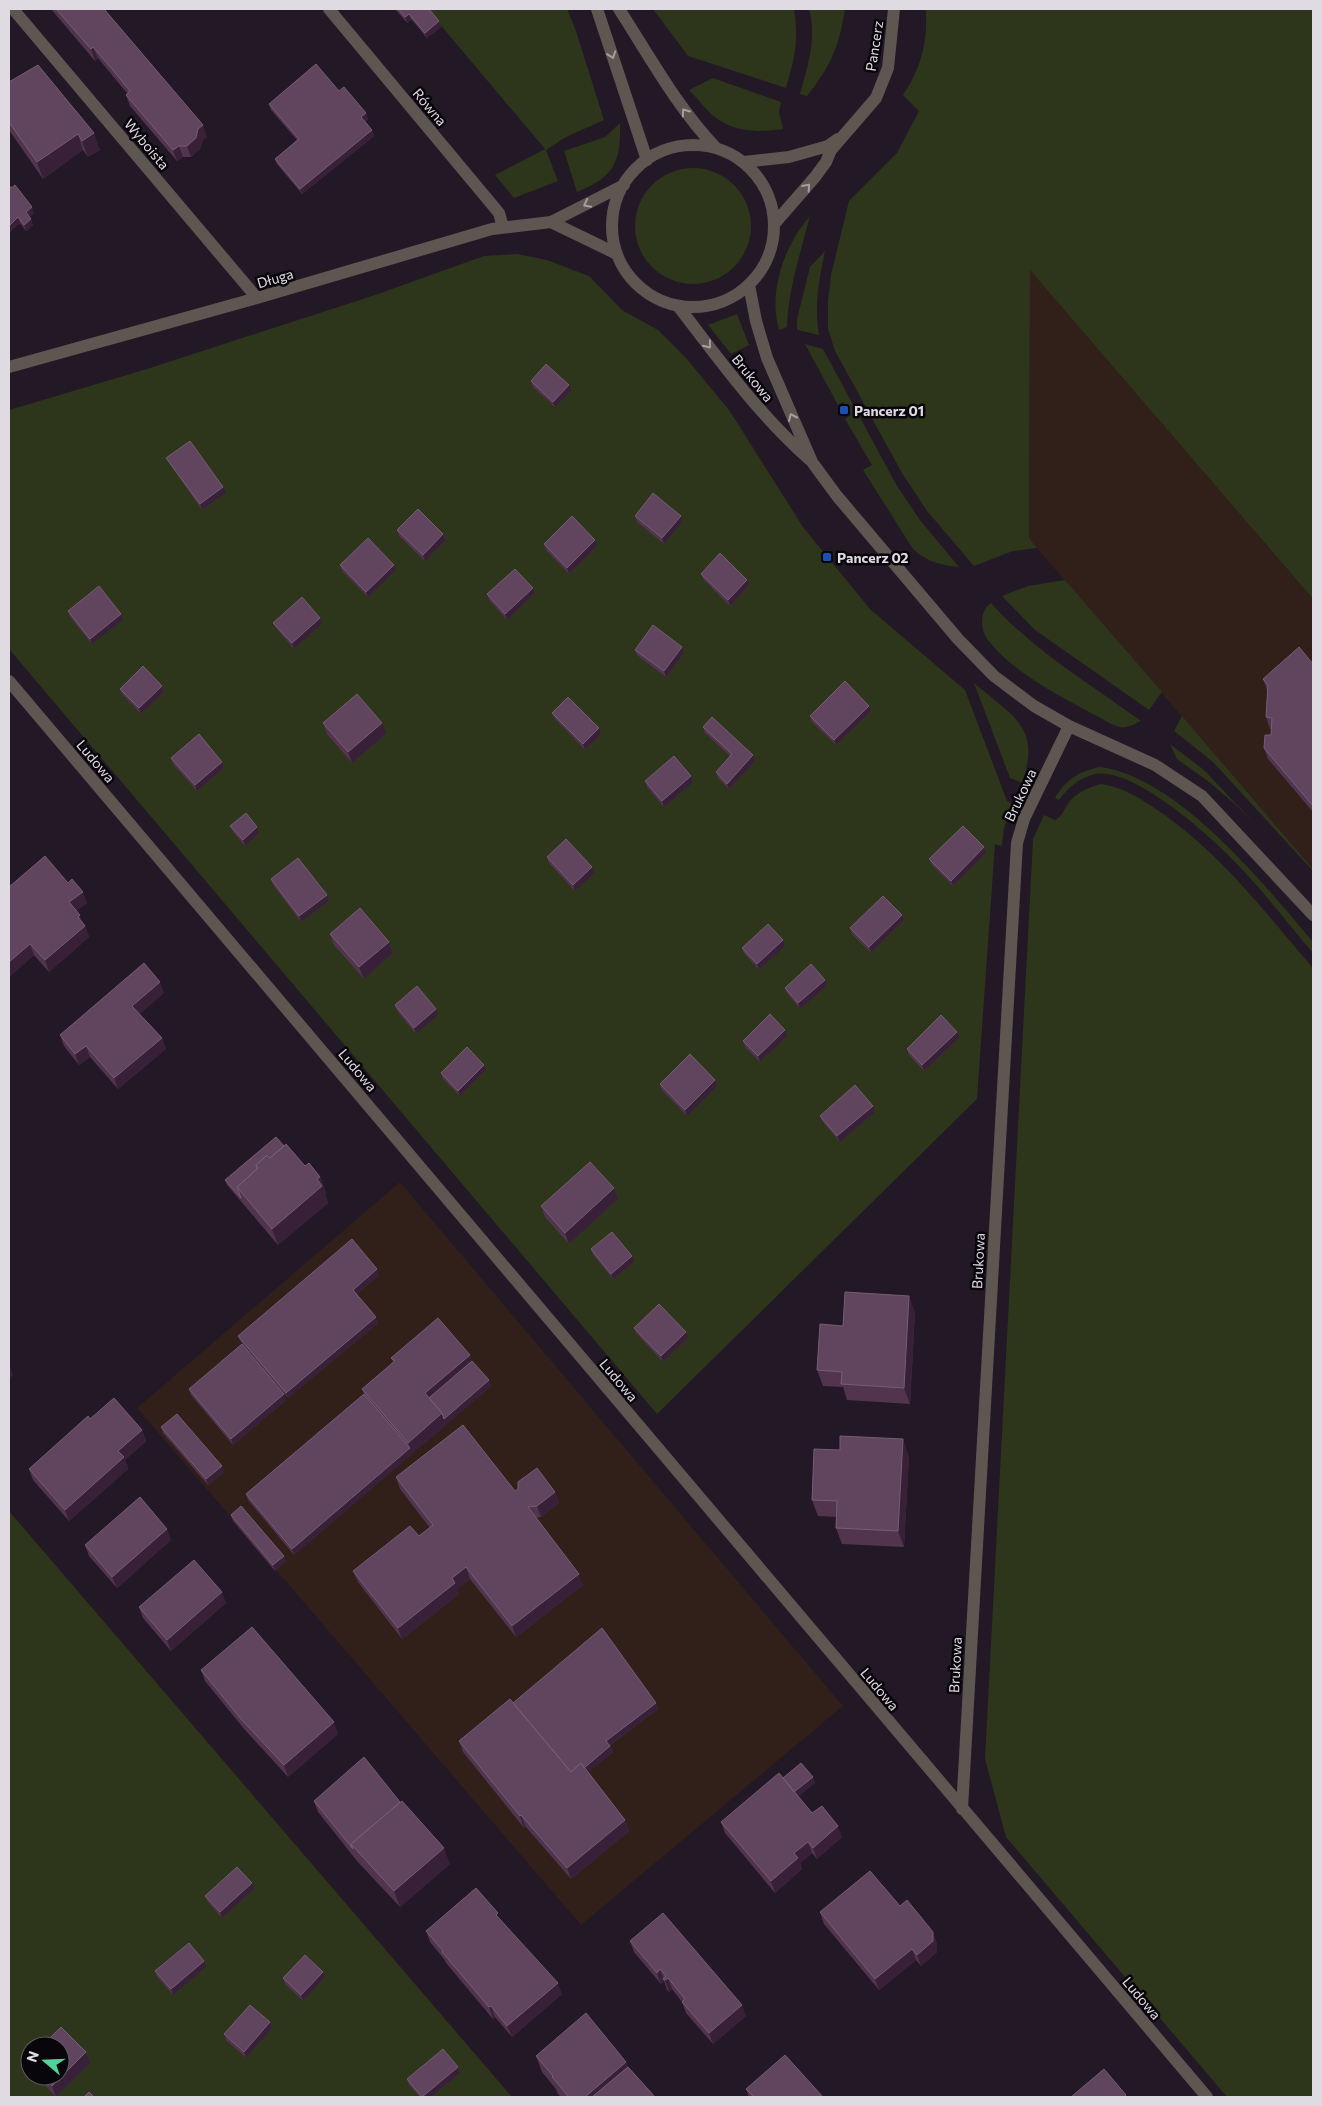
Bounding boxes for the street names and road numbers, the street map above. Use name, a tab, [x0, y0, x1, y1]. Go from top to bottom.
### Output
street label: Pancerz	[862, 19, 886, 73]
street label: Równa	[409, 85, 451, 129]
street label: Wyboista	[121, 115, 173, 173]
street label: Długa	[255, 265, 295, 291]
street label: Brukowa	[729, 351, 777, 405]
street label: Ludowa	[73, 736, 119, 786]
street label: Brukowa	[1000, 766, 1040, 824]
street label: Ludowa	[335, 1045, 381, 1095]
street label: Brukowa	[968, 1232, 988, 1290]
street label: Ludowa	[596, 1355, 642, 1405]
street label: Brukowa	[945, 1636, 965, 1694]
street label: Ludowa	[857, 1664, 903, 1714]
street label: Ludowa	[1119, 1973, 1165, 2023]

